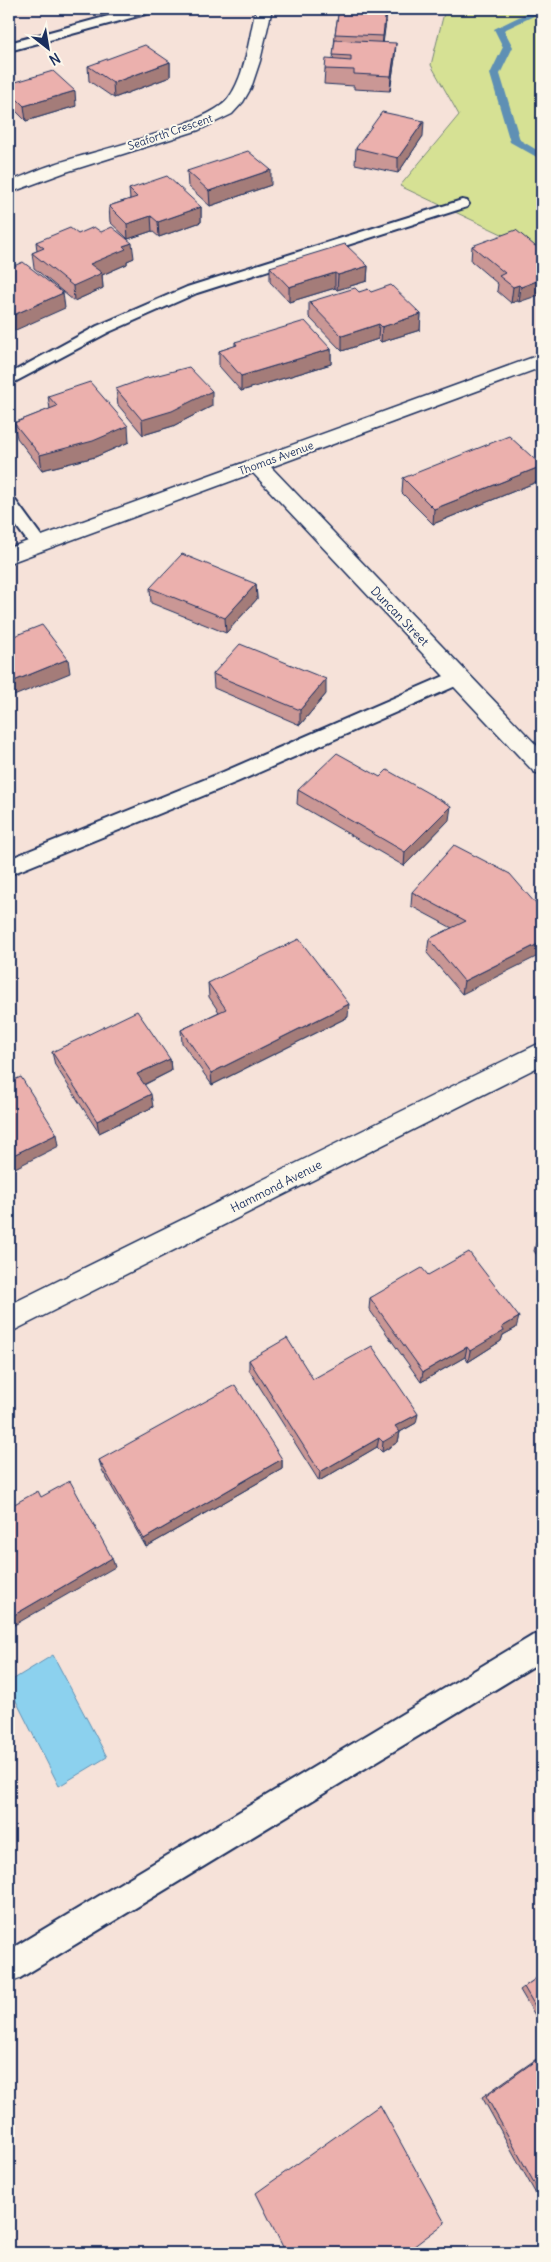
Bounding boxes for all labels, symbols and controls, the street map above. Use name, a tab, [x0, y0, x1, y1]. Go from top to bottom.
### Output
north arrow	[22, 22, 72, 72]
text: N	[46, 49, 63, 69]
street label: Seaforth Crescent	[126, 111, 214, 153]
street label: Thomas Avenue	[237, 438, 315, 478]
street label: Duncan Street	[368, 583, 432, 649]
street label: Hammond Avenue	[228, 1157, 324, 1215]

